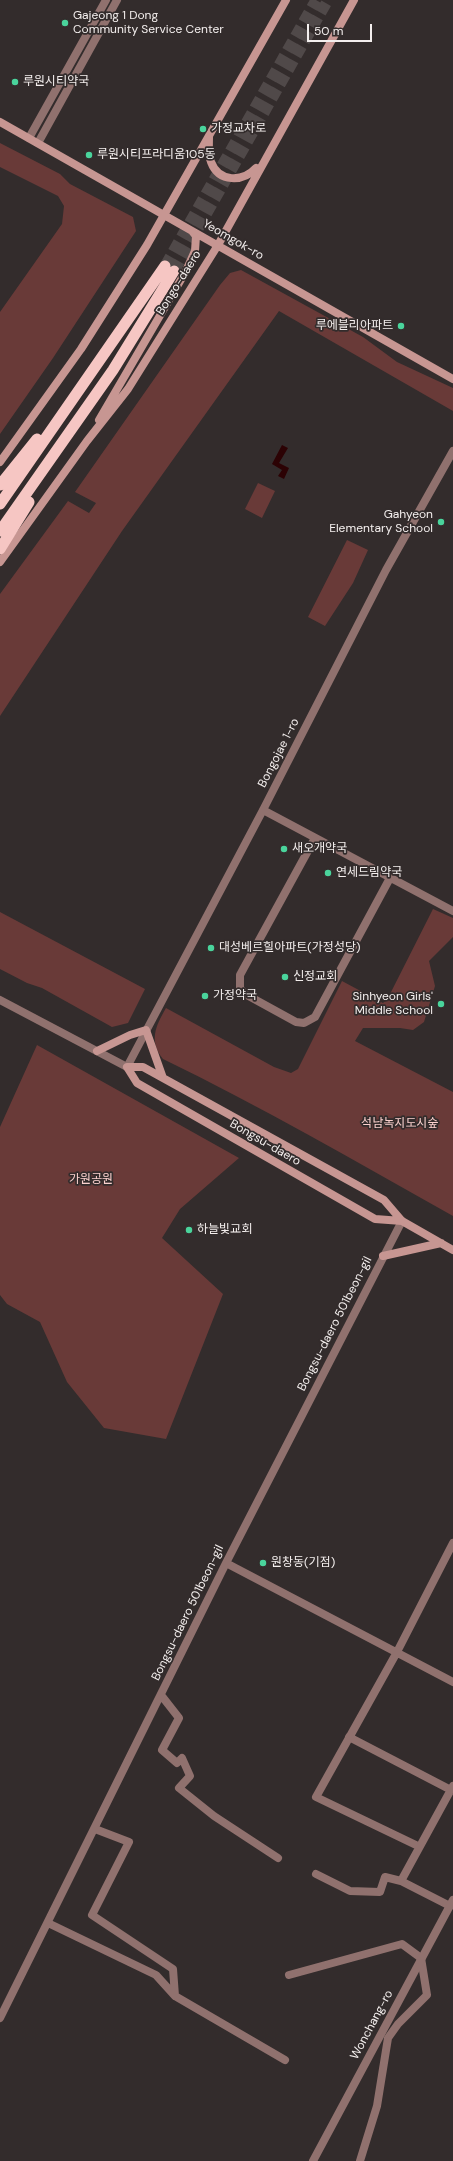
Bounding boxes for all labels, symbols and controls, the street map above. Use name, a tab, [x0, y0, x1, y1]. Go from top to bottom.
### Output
place label: Gajeong 1 Dong Community Service Center	[73, 9, 224, 37]
scale bar	[309, 16, 374, 42]
marker: Gajeong 1 Dong Community Service Center	[60, 18, 70, 28]
text: 50 m	[314, 23, 343, 39]
place label: 루원시티약국	[23, 75, 89, 89]
marker: 루원시티약국	[10, 77, 20, 87]
place label: 가정교차로	[211, 122, 266, 136]
marker: 가정교차로	[198, 124, 208, 134]
place label: 루원시티프라디움105동	[97, 148, 216, 162]
marker: 루원시티프라디움105동	[84, 150, 94, 160]
street label: Yeomgok-ro	[200, 217, 266, 263]
street label: Bongo-daero	[153, 248, 205, 318]
place label: 루에블리아파트	[316, 319, 393, 333]
marker: 루에블리아파트	[396, 321, 406, 331]
place label: Gahyeon Elementary School	[329, 508, 433, 536]
marker: Gahyeon Elementary School	[436, 517, 446, 527]
street label: Bongojae 1-ro	[255, 716, 303, 790]
place label: 새오개약국	[292, 842, 347, 856]
marker: 새오개약국	[279, 844, 289, 854]
place label: 연세드림약국	[336, 866, 402, 880]
marker: 연세드림약국	[323, 868, 333, 878]
place label: 대성베르힐아파트(가정성당)	[219, 941, 360, 955]
marker: 대성베르힐아파트(가정성당)	[206, 943, 216, 953]
place label: 신정교회	[293, 970, 337, 984]
marker: 신정교회	[280, 972, 290, 982]
place label: 가정약국	[213, 989, 257, 1003]
place label: Sinhyeon Girls' Middle School	[352, 990, 433, 1018]
marker: 가정약국	[200, 991, 210, 1001]
marker: Sinhyeon Girls' Middle School	[436, 999, 446, 1009]
street label: Bongsu-daero	[227, 1117, 303, 1169]
park label: 석남녹지도시숲	[361, 1117, 439, 1131]
park label: 가원공원	[69, 1173, 113, 1187]
place label: 하늘빛교회	[197, 1223, 252, 1237]
marker: 하늘빛교회	[184, 1225, 194, 1235]
street label: Bongsu-daero 501beon-gil	[295, 1254, 375, 1394]
street label: Bongsu-daero 501beon-gil	[149, 1543, 227, 1683]
place label: 원창동(기점)	[271, 1556, 335, 1570]
marker: 원창동(기점)	[258, 1558, 268, 1568]
street label: Wonchang-ro	[348, 1988, 396, 2062]

